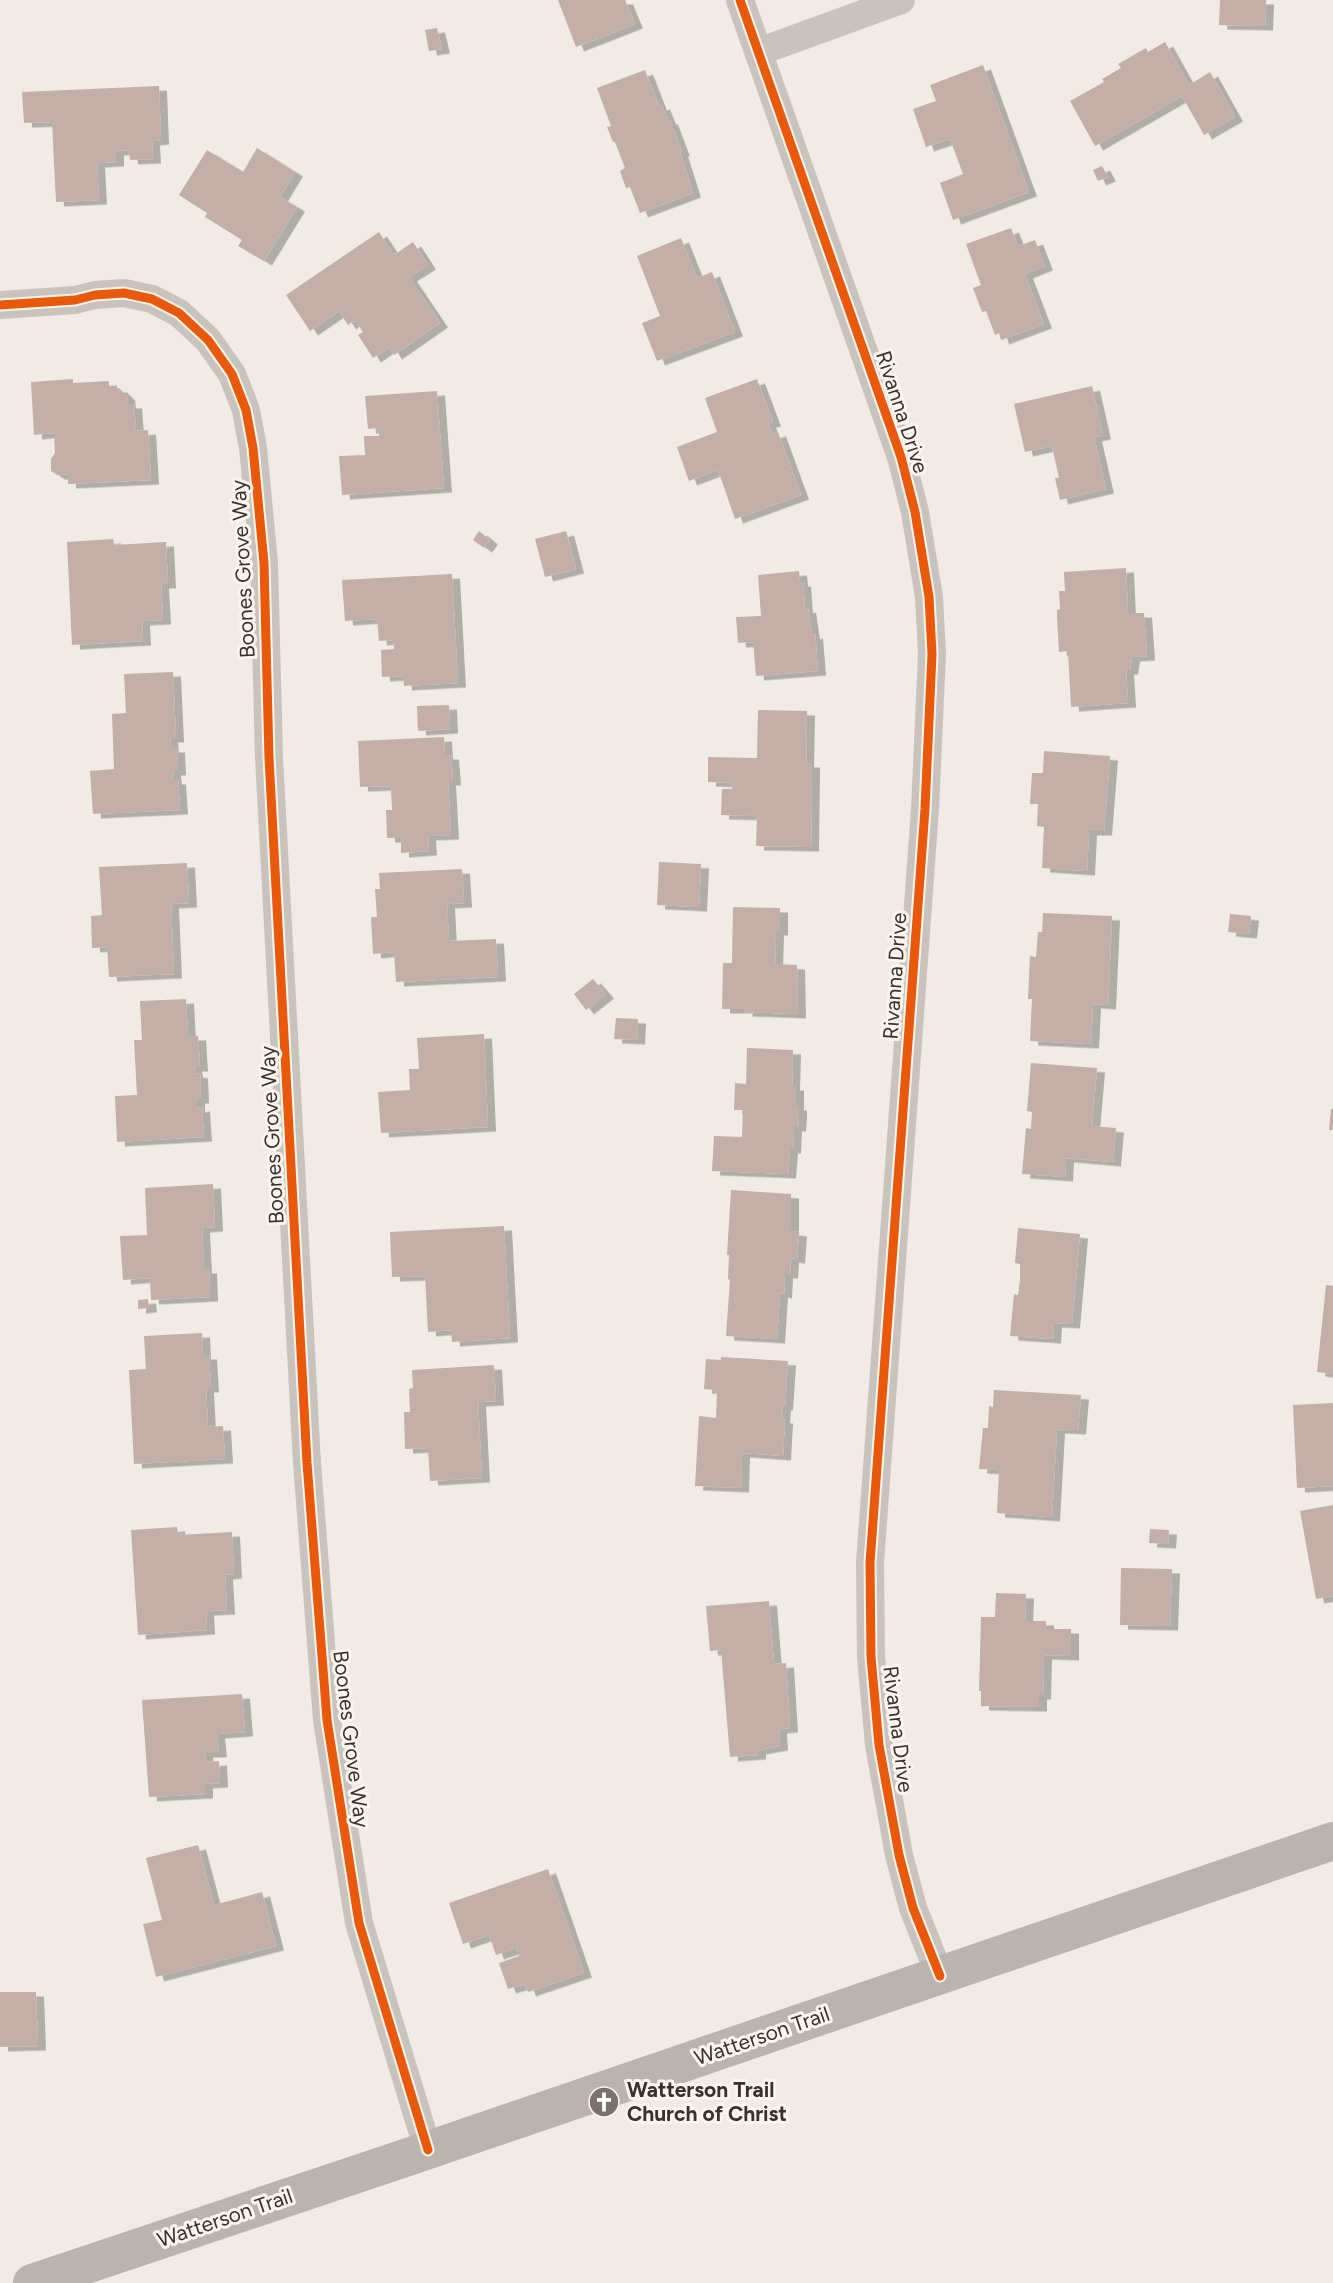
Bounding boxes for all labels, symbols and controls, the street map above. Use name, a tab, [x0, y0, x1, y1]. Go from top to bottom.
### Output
street label: Rivanna Drive	[871, 347, 934, 476]
street label: Boones Grove Way	[225, 479, 260, 659]
street label: Rivanna Drive	[878, 912, 911, 1040]
street label: Boones Grove Way	[254, 1045, 289, 1225]
street label: Boones Grove Way	[328, 1649, 375, 1829]
street label: Rivanna Drive	[878, 1664, 919, 1794]
street label: Watterson Trail	[691, 2001, 833, 2070]
place label: Watterson Trail Church of Christ	[627, 2077, 787, 2126]
church icon: Watterson Trail Church of Christ	[587, 2085, 621, 2119]
street label: Watterson Trail	[154, 2183, 296, 2252]

